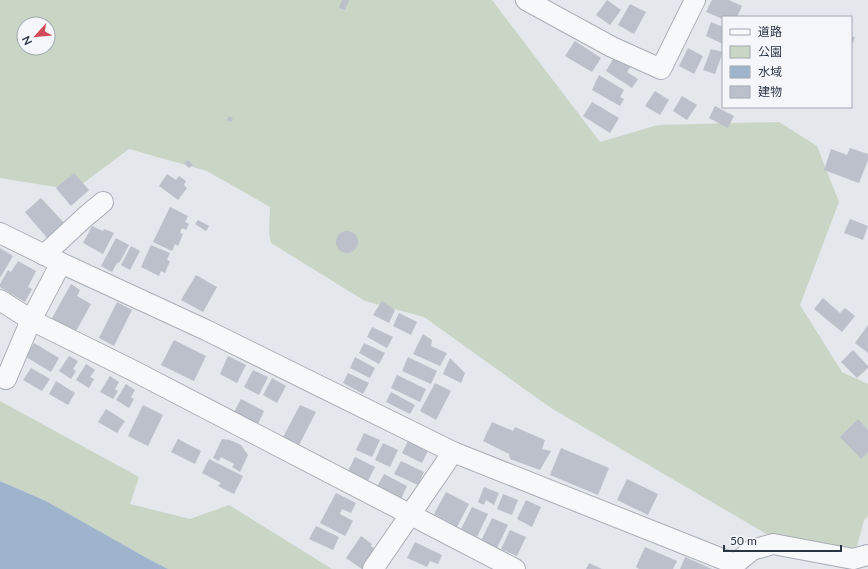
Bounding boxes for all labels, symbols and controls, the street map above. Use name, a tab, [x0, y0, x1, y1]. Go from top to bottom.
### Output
north arrow	[16, 16, 56, 56]
legend	[722, 16, 852, 108]
text: 道路	[758, 24, 782, 39]
text: N	[19, 34, 34, 47]
text: 公園	[758, 44, 782, 59]
text: 水域	[758, 64, 782, 79]
text: 建物	[758, 84, 782, 99]
scale bar	[724, 527, 841, 553]
text: 50 m	[730, 533, 757, 548]

